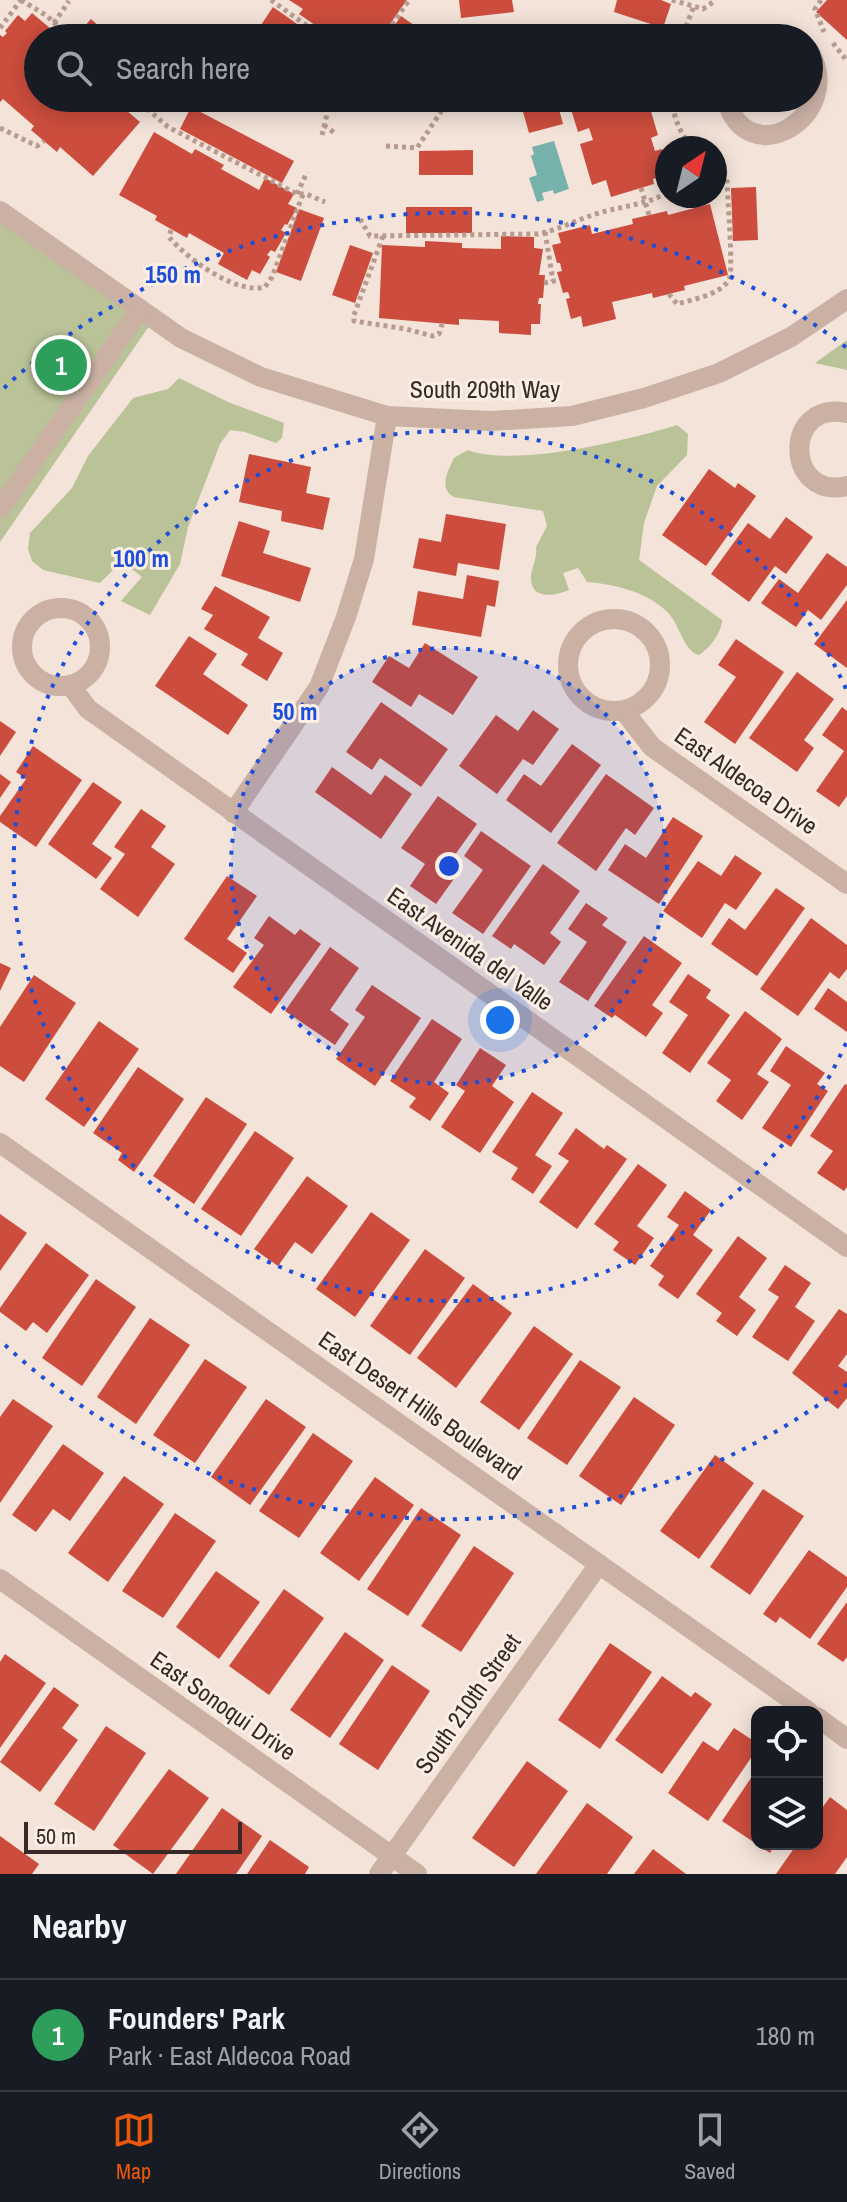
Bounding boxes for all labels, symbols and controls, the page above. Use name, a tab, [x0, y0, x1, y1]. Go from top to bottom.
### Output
search box	[24, 24, 823, 112]
icon: search	[52, 46, 96, 90]
text: Search here	[116, 48, 250, 88]
north arrow	[655, 136, 727, 208]
text: 150 m	[145, 258, 201, 290]
pin: 1	[35, 335, 87, 395]
street label: South 209th Way	[410, 373, 560, 405]
text: 100 m	[113, 542, 169, 574]
text: 50 m	[273, 695, 317, 727]
street label: East Aldecoa Drive	[669, 719, 824, 841]
centre of rings	[435, 852, 463, 880]
street label: East Avenida del Valle	[381, 879, 560, 1017]
your location	[480, 1000, 520, 1040]
street label: East Desert Hills Boulevard	[313, 1323, 528, 1487]
street label: South 210th Street	[407, 1627, 528, 1780]
street label: East Sonoqui Drive	[144, 1643, 303, 1767]
map controls	[751, 1706, 823, 1850]
button: locate	[751, 1706, 823, 1778]
button: layers	[751, 1778, 823, 1850]
scale bar	[24, 1818, 242, 1854]
text: 50 m	[36, 1821, 76, 1851]
text: Nearby	[32, 1903, 127, 1949]
text: Founders' Park	[108, 1998, 285, 2038]
text: 1	[52, 2018, 64, 2053]
text: 180 m	[756, 2018, 815, 2053]
text: Park · East Aldecoa Road	[108, 2038, 351, 2073]
tab: Map	[112, 2108, 156, 2186]
tab: Directions	[379, 2108, 461, 2186]
tab: Saved	[684, 2108, 735, 2186]

